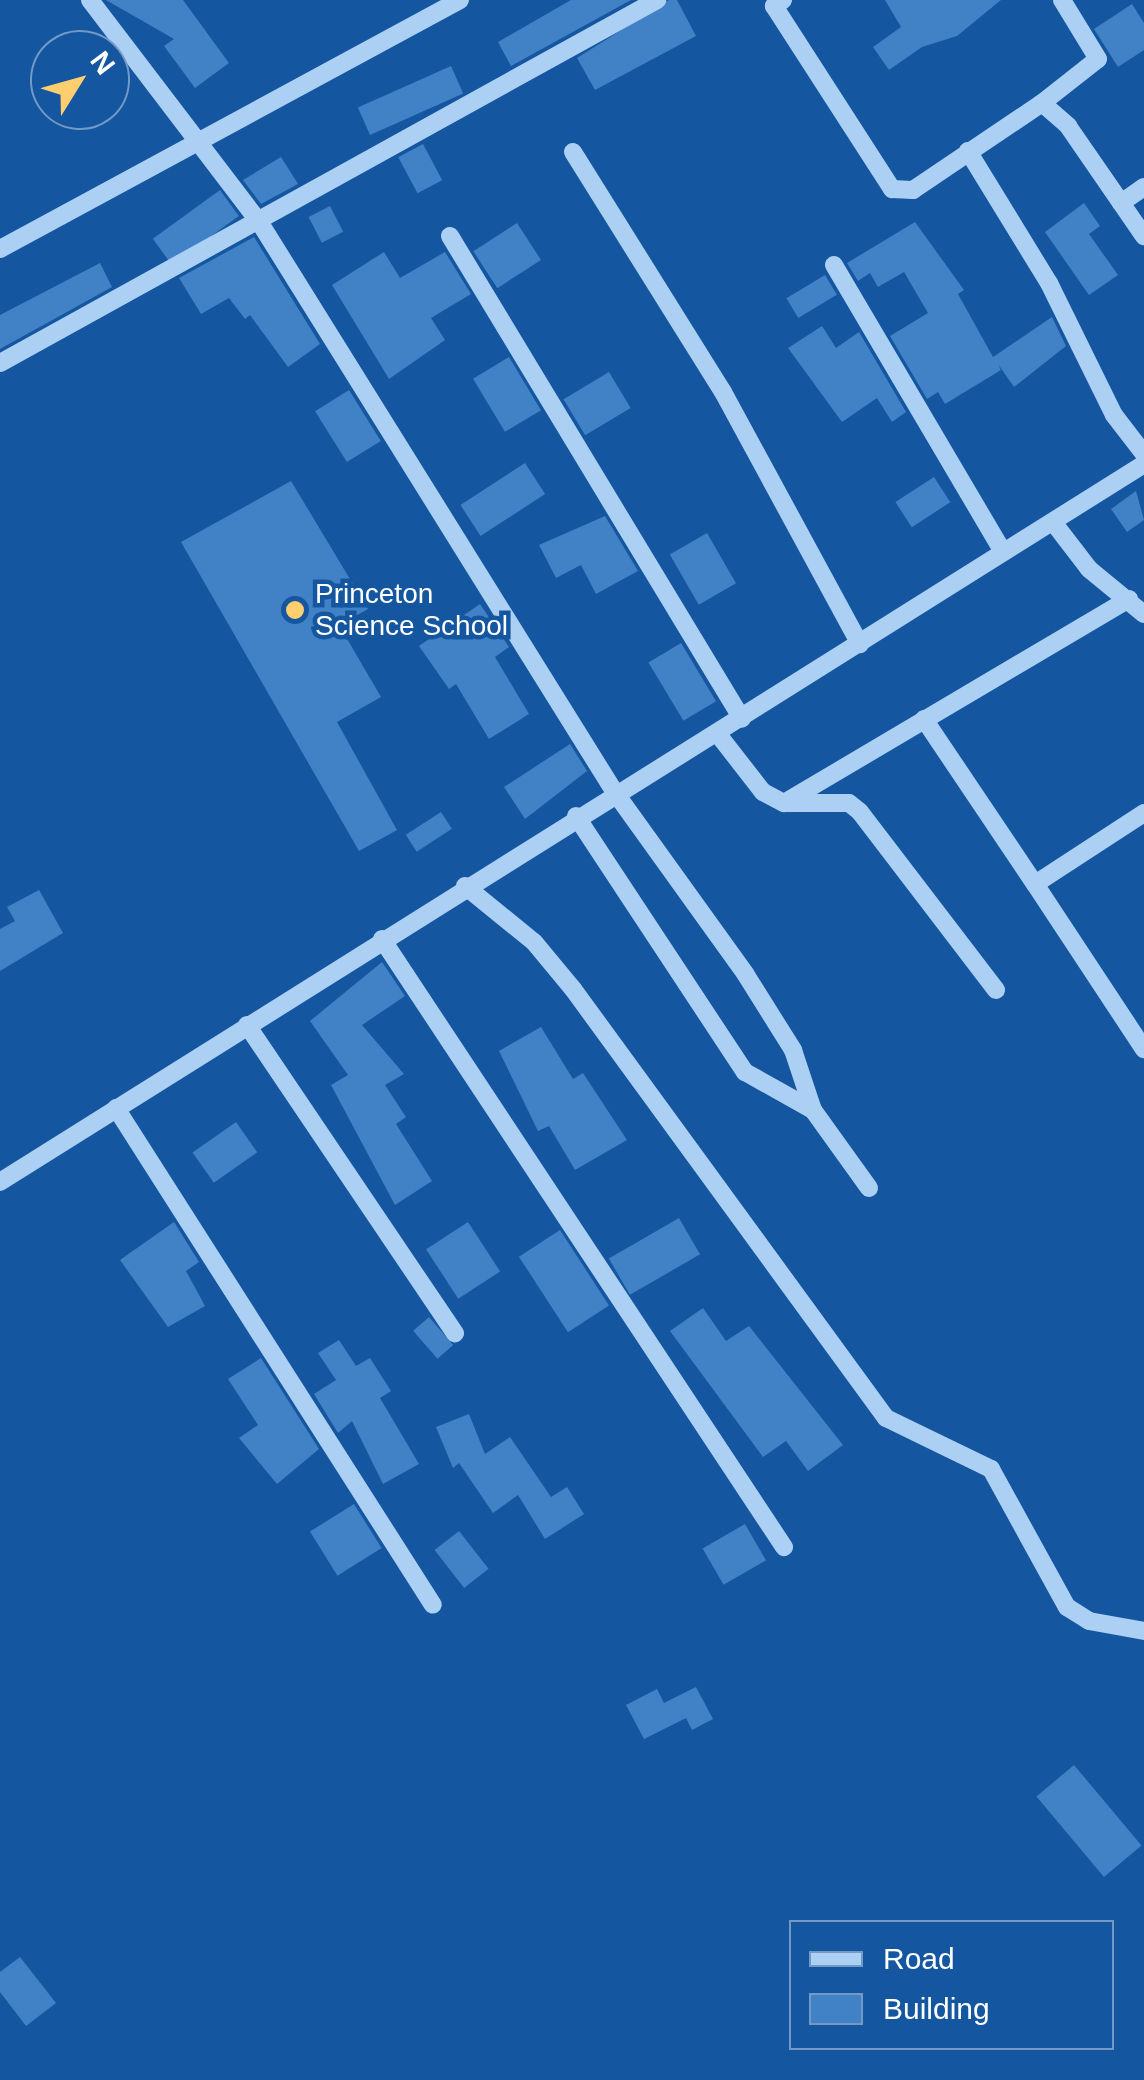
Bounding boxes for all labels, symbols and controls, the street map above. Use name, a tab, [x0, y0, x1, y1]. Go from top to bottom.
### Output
north arrow	[30, 30, 130, 130]
text: N	[84, 45, 121, 80]
place label: Princeton Science School	[315, 577, 508, 643]
marker: Princeton Science School	[284, 599, 306, 621]
legend	[789, 1920, 1114, 2050]
text: Road	[883, 1942, 955, 1975]
text: Building	[883, 1992, 990, 2025]

